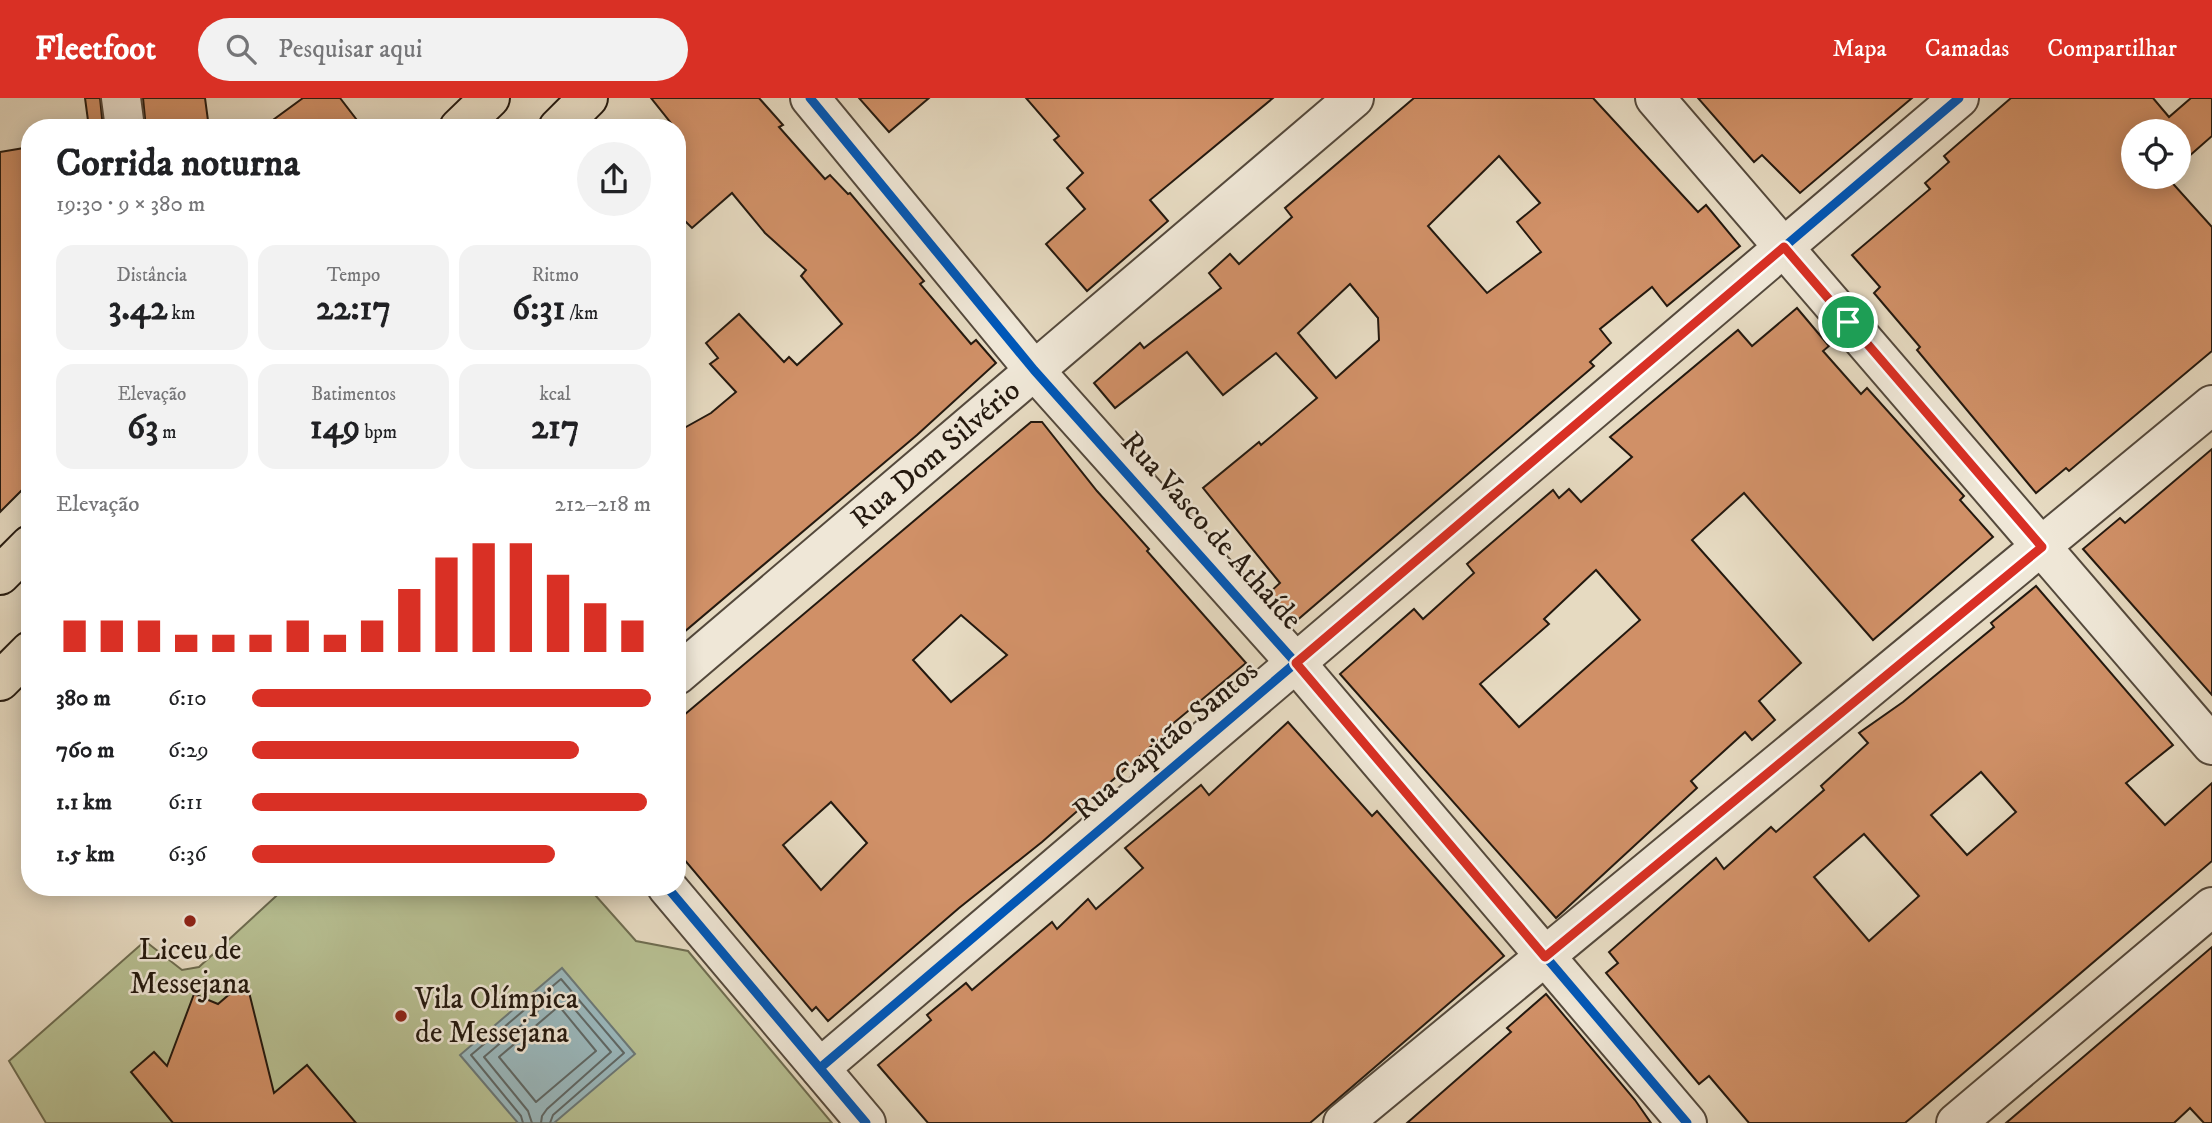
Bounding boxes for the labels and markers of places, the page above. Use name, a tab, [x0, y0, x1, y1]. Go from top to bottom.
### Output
pin	[1818, 292, 1878, 352]
marker: Liceu de Messejana	[182, 913, 198, 929]
place label: Liceu de Messejana	[130, 932, 250, 1003]
place label: Vila Olímpica de Messejana	[414, 981, 579, 1052]
marker: Vila Olímpica de Messejana	[393, 1008, 409, 1024]

